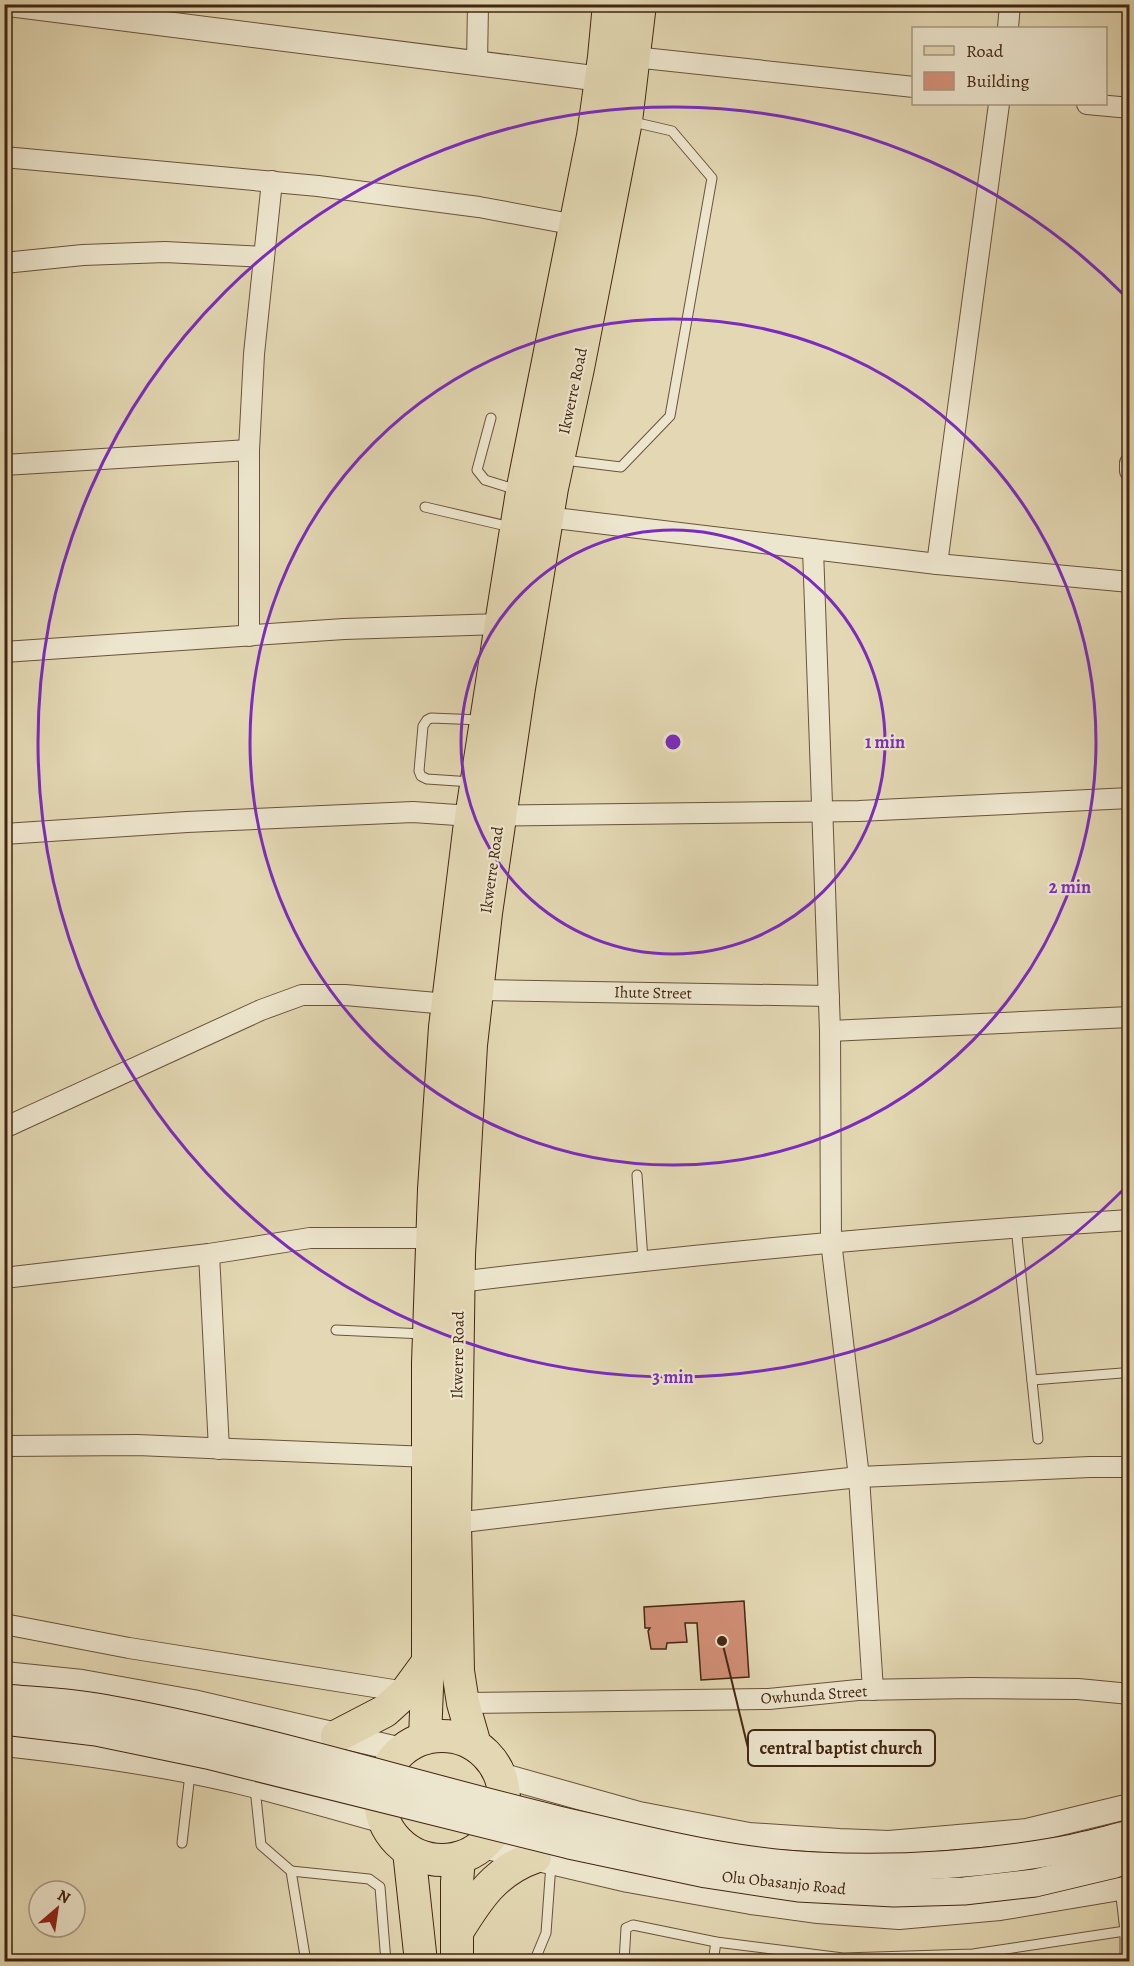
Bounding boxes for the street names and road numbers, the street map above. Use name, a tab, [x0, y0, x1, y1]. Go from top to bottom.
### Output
street label: Ikwerre Road	[553, 345, 593, 436]
street label: Ikwerre Road	[475, 825, 509, 915]
street label: Ihute Street	[614, 981, 692, 1005]
street label: Ikwerre Road	[446, 1311, 470, 1399]
street label: Owhunda Street	[760, 1680, 868, 1710]
street label: Olu Obasanjo Road	[721, 1866, 847, 1900]

